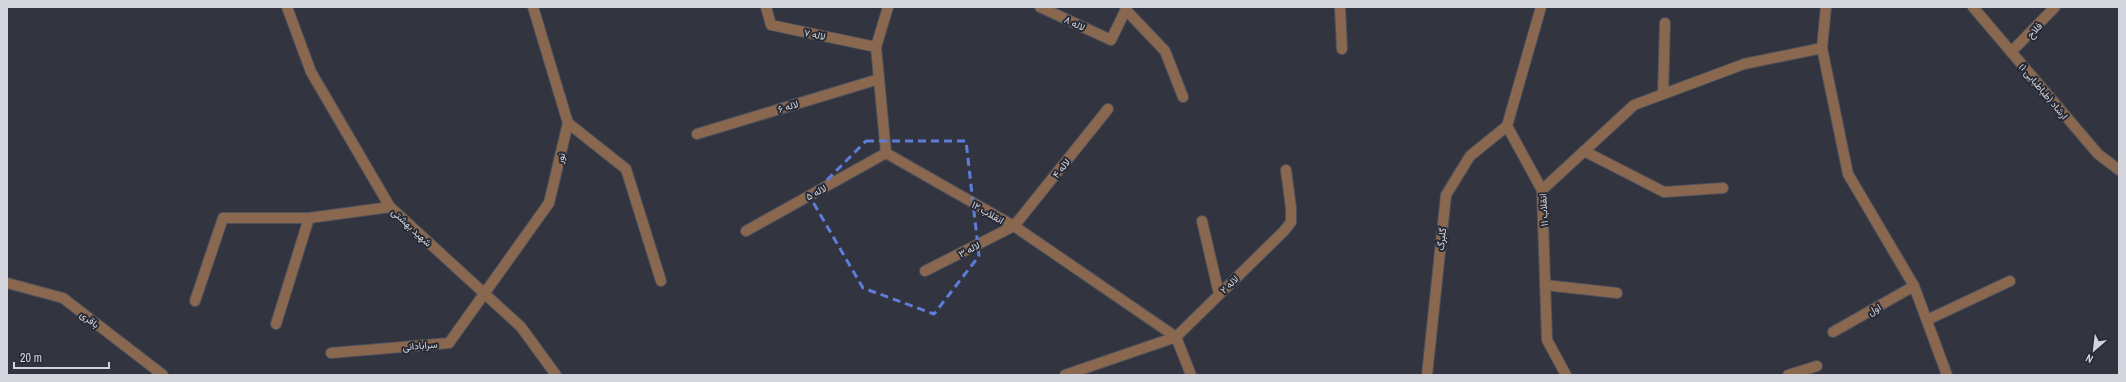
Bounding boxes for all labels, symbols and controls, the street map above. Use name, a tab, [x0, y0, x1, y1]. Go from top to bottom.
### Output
street label: لاله ۸	[1062, 13, 1087, 34]
street label: فلاح	[2024, 19, 2045, 41]
street label: لاله ۷	[803, 26, 827, 43]
street label: ارشاد (طباطبایی ۱)	[2016, 61, 2071, 122]
street label: لاله ۶	[776, 97, 800, 116]
street label: نور	[553, 151, 568, 166]
street label: لاله ۴	[1049, 156, 1073, 181]
street label: لاله ۵	[803, 181, 829, 203]
street label: انقلاب ۱۱	[1536, 193, 1551, 227]
street label: انقلاب ۱۲	[969, 198, 1006, 227]
street label: شهید بهشتی	[389, 205, 435, 249]
street label: گلبرگ	[1434, 226, 1449, 251]
street label: لاله ۳	[956, 239, 982, 260]
street label: لاله ۲	[1217, 272, 1242, 296]
street label: اول	[1865, 301, 1883, 318]
street label: باقری	[77, 308, 102, 331]
north arrow	[2074, 330, 2114, 370]
street label: سرابادانی	[402, 337, 438, 354]
scale bar	[14, 344, 109, 370]
text: 20 m	[20, 350, 42, 366]
text: N	[2083, 351, 2095, 367]

